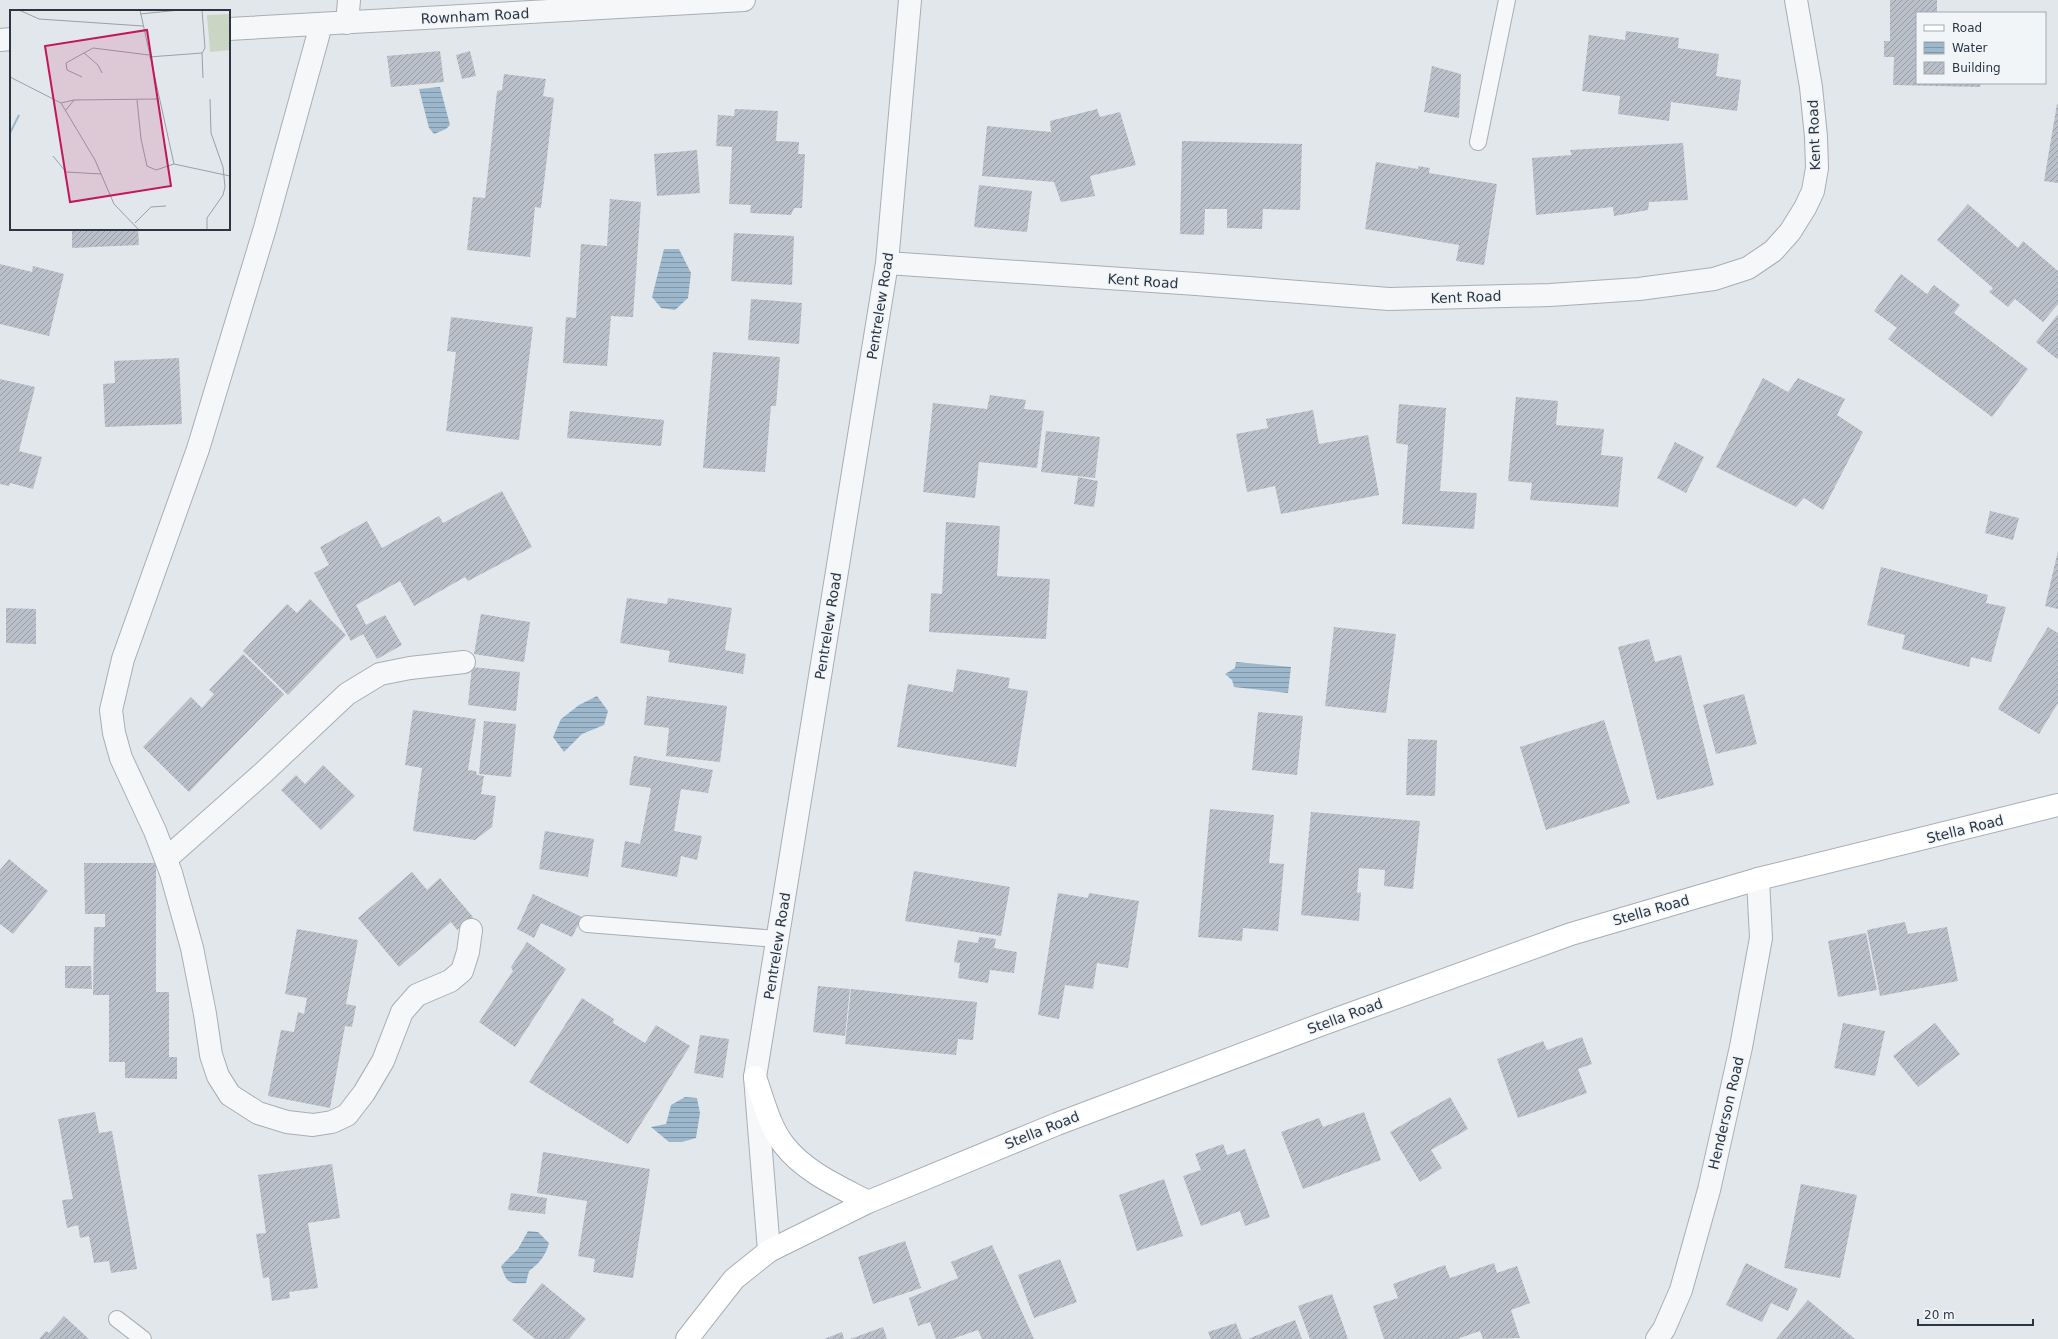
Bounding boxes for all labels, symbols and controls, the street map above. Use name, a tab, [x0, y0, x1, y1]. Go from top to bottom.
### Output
street label: Rownham Road	[420, 5, 530, 27]
inset map	[10, 10, 230, 230]
legend	[1916, 12, 2046, 84]
text: Road	[1952, 21, 1982, 35]
text: Water	[1952, 41, 1988, 55]
text: Building	[1952, 61, 2001, 75]
street label: Kent Road	[1805, 99, 1823, 171]
street label: Pentrelew Road	[864, 251, 896, 361]
street label: Kent Road	[1107, 271, 1179, 291]
street label: Kent Road	[1430, 288, 1502, 306]
street label: Pentrelew Road	[812, 571, 844, 681]
street label: Stella Road	[1925, 812, 2005, 846]
street label: Pentrelew Road	[761, 891, 793, 1001]
street label: Stella Road	[1611, 891, 1691, 929]
street label: Stella Road	[1305, 995, 1385, 1037]
street label: Henderson Road	[1705, 1055, 1747, 1171]
street label: Stella Road	[1002, 1108, 1082, 1152]
scale bar	[1918, 1301, 2033, 1327]
text: 20 m	[1924, 1308, 1955, 1322]

